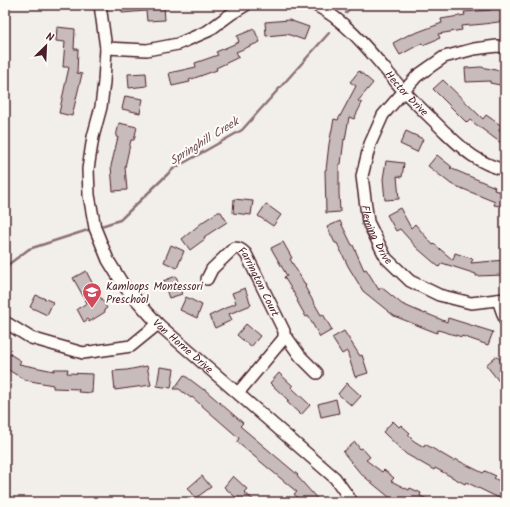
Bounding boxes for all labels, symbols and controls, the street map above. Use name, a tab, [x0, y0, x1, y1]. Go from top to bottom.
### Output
north arrow	[26, 26, 66, 66]
text: N	[43, 28, 57, 47]
street label: Hector Drive	[380, 67, 432, 121]
water label: Springhill Creek	[166, 111, 245, 170]
street label: Fleming Drive	[356, 204, 396, 270]
street label: Farrington Court	[234, 243, 284, 321]
place label: Kamloops Montessori Preschool	[106, 278, 203, 309]
school or university icon: Kamloops Montessori Preschool	[81, 281, 103, 309]
street label: Van Horne Drive	[148, 315, 217, 378]

